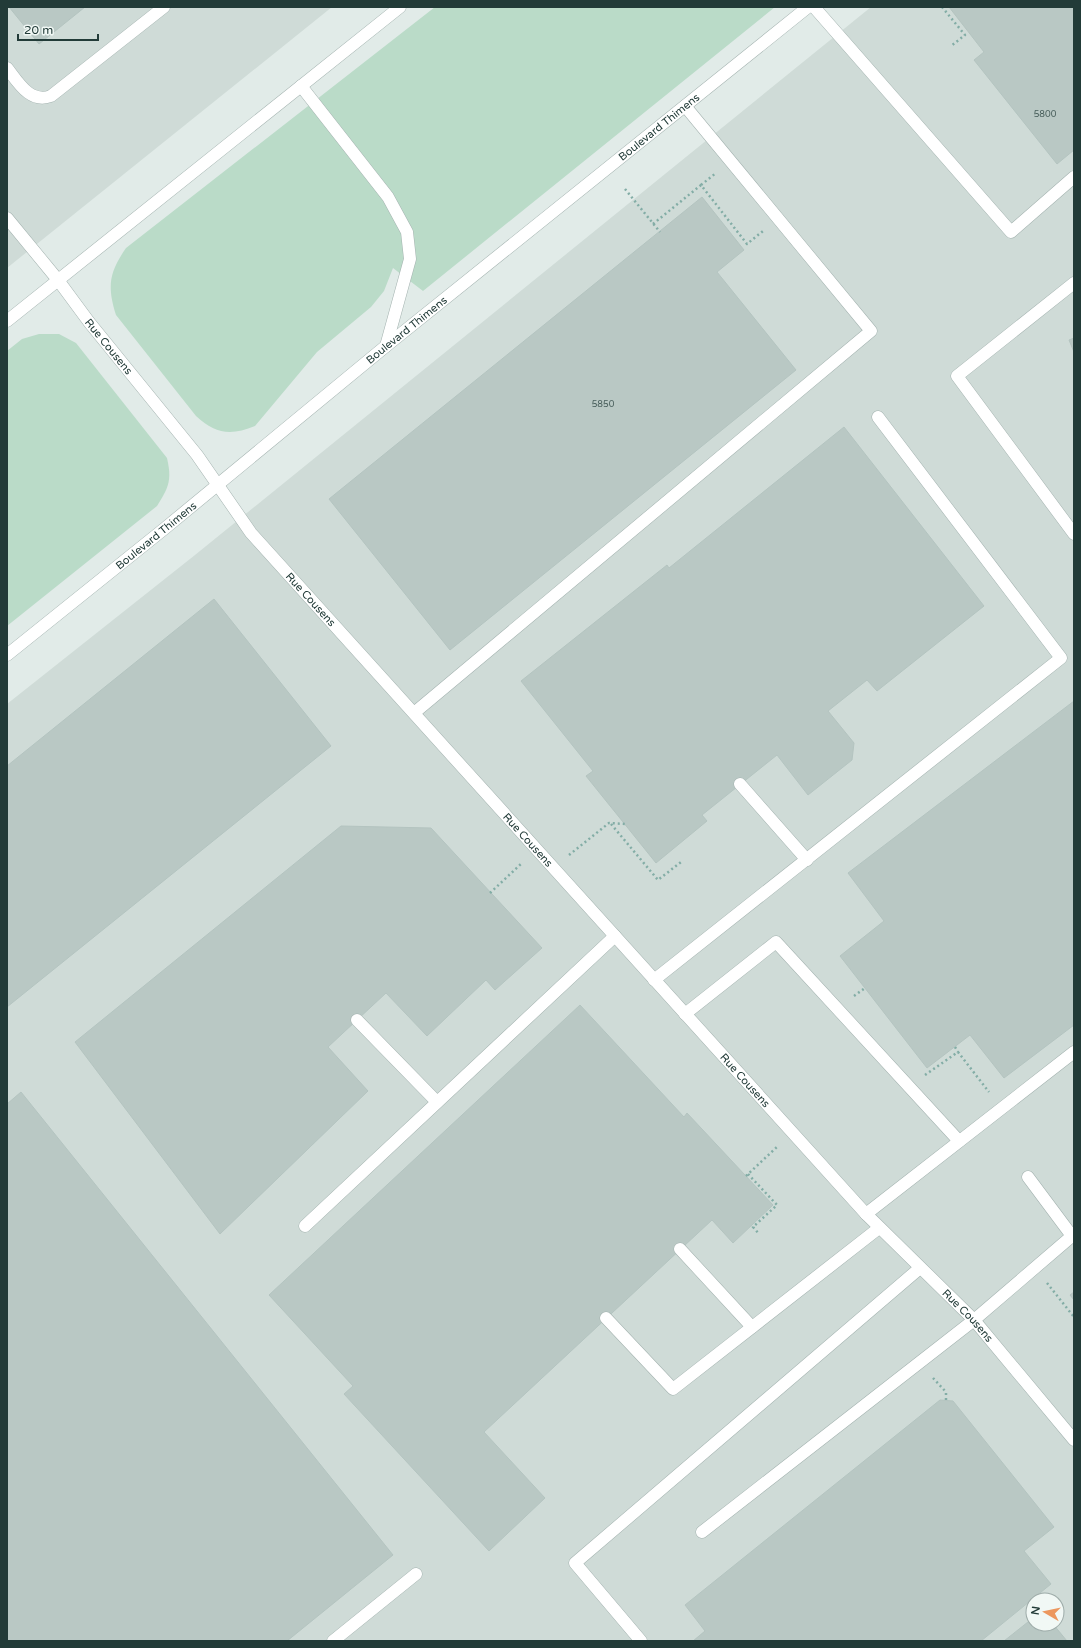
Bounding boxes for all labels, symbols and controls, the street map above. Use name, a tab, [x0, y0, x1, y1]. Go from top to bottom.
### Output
scale bar	[18, 16, 98, 42]
text: 20 m	[24, 23, 53, 37]
street label: Boulevard Thimens	[616, 90, 702, 163]
house number: 5800	[1034, 109, 1057, 120]
street label: Boulevard Thimens	[363, 293, 449, 366]
street label: Rue Cousens	[82, 316, 135, 377]
house number: 5850	[592, 399, 615, 410]
street label: Boulevard Thimens	[113, 499, 199, 572]
street label: Rue Cousens	[283, 570, 338, 629]
street label: Rue Cousens	[500, 810, 556, 869]
street label: Rue Cousens	[718, 1051, 773, 1110]
street label: Rue Cousens	[940, 1286, 996, 1344]
north arrow	[1025, 1592, 1065, 1632]
text: N	[1029, 1605, 1043, 1616]

